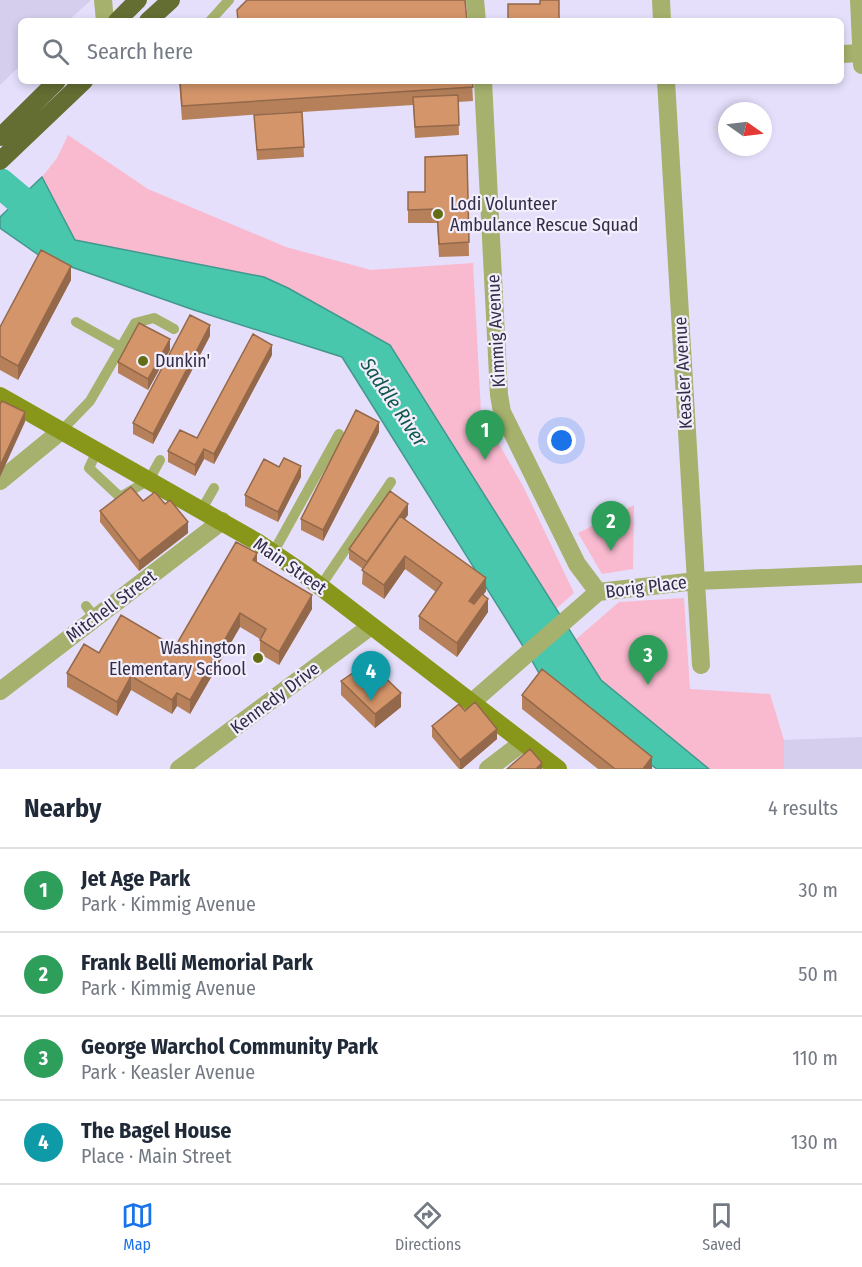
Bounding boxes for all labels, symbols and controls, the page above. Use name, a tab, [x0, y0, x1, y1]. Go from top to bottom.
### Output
search box	[18, 18, 844, 84]
icon: search	[39, 35, 72, 68]
text: Search here	[87, 38, 193, 65]
north arrow	[718, 102, 772, 156]
place label: Lodi Volunteer Ambulance Rescue Squad	[450, 193, 638, 236]
marker: Lodi Volunteer Ambulance Rescue Squad	[431, 207, 445, 221]
street label: Kimmig Avenue	[482, 274, 510, 388]
street label: Keasler Avenue	[669, 316, 697, 430]
place label: Dunkin'	[155, 350, 210, 372]
water label: Saddle River	[355, 352, 433, 452]
marker: Dunkin'	[136, 354, 150, 368]
pin: 1	[466, 410, 504, 460]
your location	[547, 426, 576, 455]
pin: 2	[592, 502, 630, 551]
street label: Main Street	[249, 533, 331, 599]
street label: Mitchell Street	[62, 565, 160, 647]
street label: Borig Place	[604, 571, 688, 603]
pin: 3	[628, 636, 668, 685]
place label: Washington Elementary School	[109, 637, 246, 680]
marker: Washington Elementary School	[251, 651, 265, 665]
pin: 4	[352, 652, 391, 701]
street label: Kennedy Drive	[226, 657, 324, 739]
text: Nearby	[24, 793, 101, 824]
text: 4 results	[768, 796, 838, 820]
text: Jet Age Park	[81, 865, 190, 892]
text: 1	[39, 878, 48, 902]
text: 30 m	[798, 878, 838, 902]
text: Park · Kimmig Avenue	[81, 892, 256, 916]
text: Frank Belli Memorial Park	[81, 949, 313, 976]
text: 2	[39, 962, 48, 986]
text: 50 m	[798, 962, 838, 986]
text: Park · Kimmig Avenue	[81, 976, 256, 1000]
text: George Warchol Community Park	[81, 1033, 378, 1060]
text: 3	[39, 1046, 48, 1070]
text: 110 m	[792, 1046, 838, 1070]
text: Park · Keasler Avenue	[81, 1060, 255, 1084]
text: The Bagel House	[81, 1117, 231, 1144]
text: 4	[38, 1130, 49, 1154]
text: 130 m	[791, 1130, 838, 1154]
text: Place · Main Street	[81, 1144, 231, 1168]
tab: Map	[121, 1199, 154, 1254]
tab: Directions	[395, 1199, 461, 1254]
tab: Saved	[702, 1199, 741, 1254]

